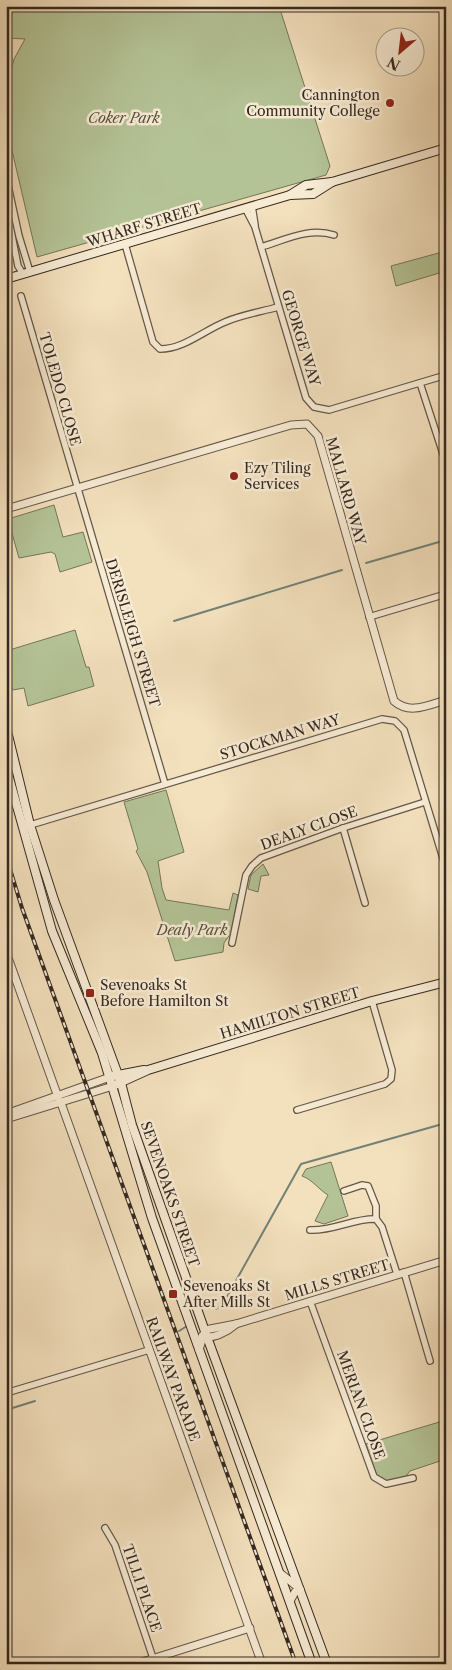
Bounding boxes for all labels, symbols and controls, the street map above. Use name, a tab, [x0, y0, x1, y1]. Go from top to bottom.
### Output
north arrow	[374, 28, 424, 78]
text: N	[384, 53, 403, 74]
place label: Cannington Community College	[246, 86, 380, 120]
marker: Cannington Community College	[384, 97, 396, 109]
park label: Coker Park	[88, 109, 161, 127]
street label: WHARF STREET	[83, 199, 204, 251]
street label: GEORGE WAY	[278, 288, 325, 390]
street label: TOLEDO CLOSE	[35, 330, 85, 448]
street label: MALLARD WAY	[322, 435, 370, 548]
place label: Ezy Tiling Services	[244, 459, 311, 493]
marker: Ezy Tiling Services	[228, 470, 240, 482]
street label: DERISLEIGH STREET	[102, 556, 164, 710]
street label: STOCKMAN WAY	[218, 710, 343, 764]
street label: DEALY CLOSE	[258, 802, 360, 854]
park label: Dealy Park	[156, 921, 228, 939]
place label: Sevenoaks St Before Hamilton St	[100, 976, 228, 1010]
street label: HAMILTON STREET	[218, 983, 363, 1043]
marker: Sevenoaks St Before Hamilton St	[84, 987, 96, 999]
street label: SEVENOAKS STREET	[137, 1119, 204, 1270]
street label: MILLS STREET	[282, 1255, 392, 1305]
place label: Sevenoaks St After Mills St	[182, 1277, 270, 1311]
marker: Sevenoaks St After Mills St	[167, 1288, 179, 1300]
street label: RAILWAY PARADE	[142, 1314, 204, 1444]
street label: MERIAN CLOSE	[333, 1348, 389, 1462]
street label: TILLI PLACE	[119, 1542, 165, 1634]

